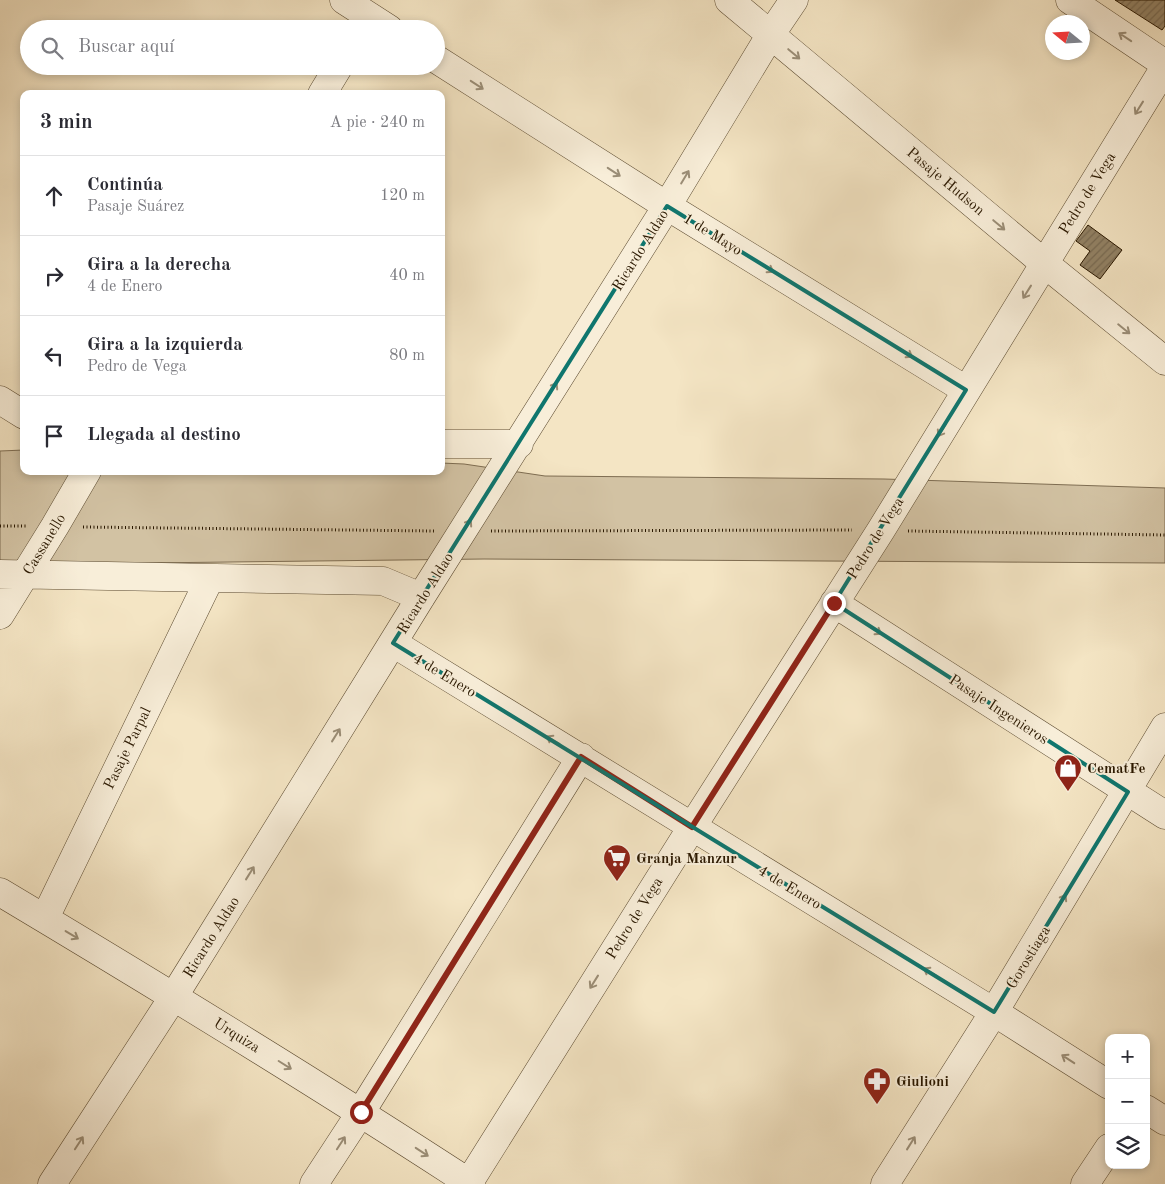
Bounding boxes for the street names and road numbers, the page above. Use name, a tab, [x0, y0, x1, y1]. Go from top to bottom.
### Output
street label: Pasaje Hudson	[903, 145, 987, 219]
street label: Pedro de Vega	[1057, 150, 1120, 237]
street label: Ricardo Aldao	[610, 208, 672, 294]
street label: 1 de Mayo	[680, 211, 744, 259]
street label: Pedro de Vega	[845, 495, 908, 582]
street label: Cassanello	[21, 512, 69, 578]
street label: Ricardo Aldao	[395, 551, 457, 637]
street label: 4 de Enero	[410, 652, 478, 701]
street label: Pasaje Ingenieros	[946, 673, 1050, 748]
street label: Pasaje Parpal	[102, 705, 155, 792]
street label: 4 de Enero	[755, 864, 823, 913]
street label: Pedro de Vega	[604, 875, 667, 962]
street label: Ricardo Aldao	[181, 895, 243, 981]
street label: Gorostiaga	[1005, 923, 1054, 992]
street label: Urquiza	[210, 1016, 262, 1057]

